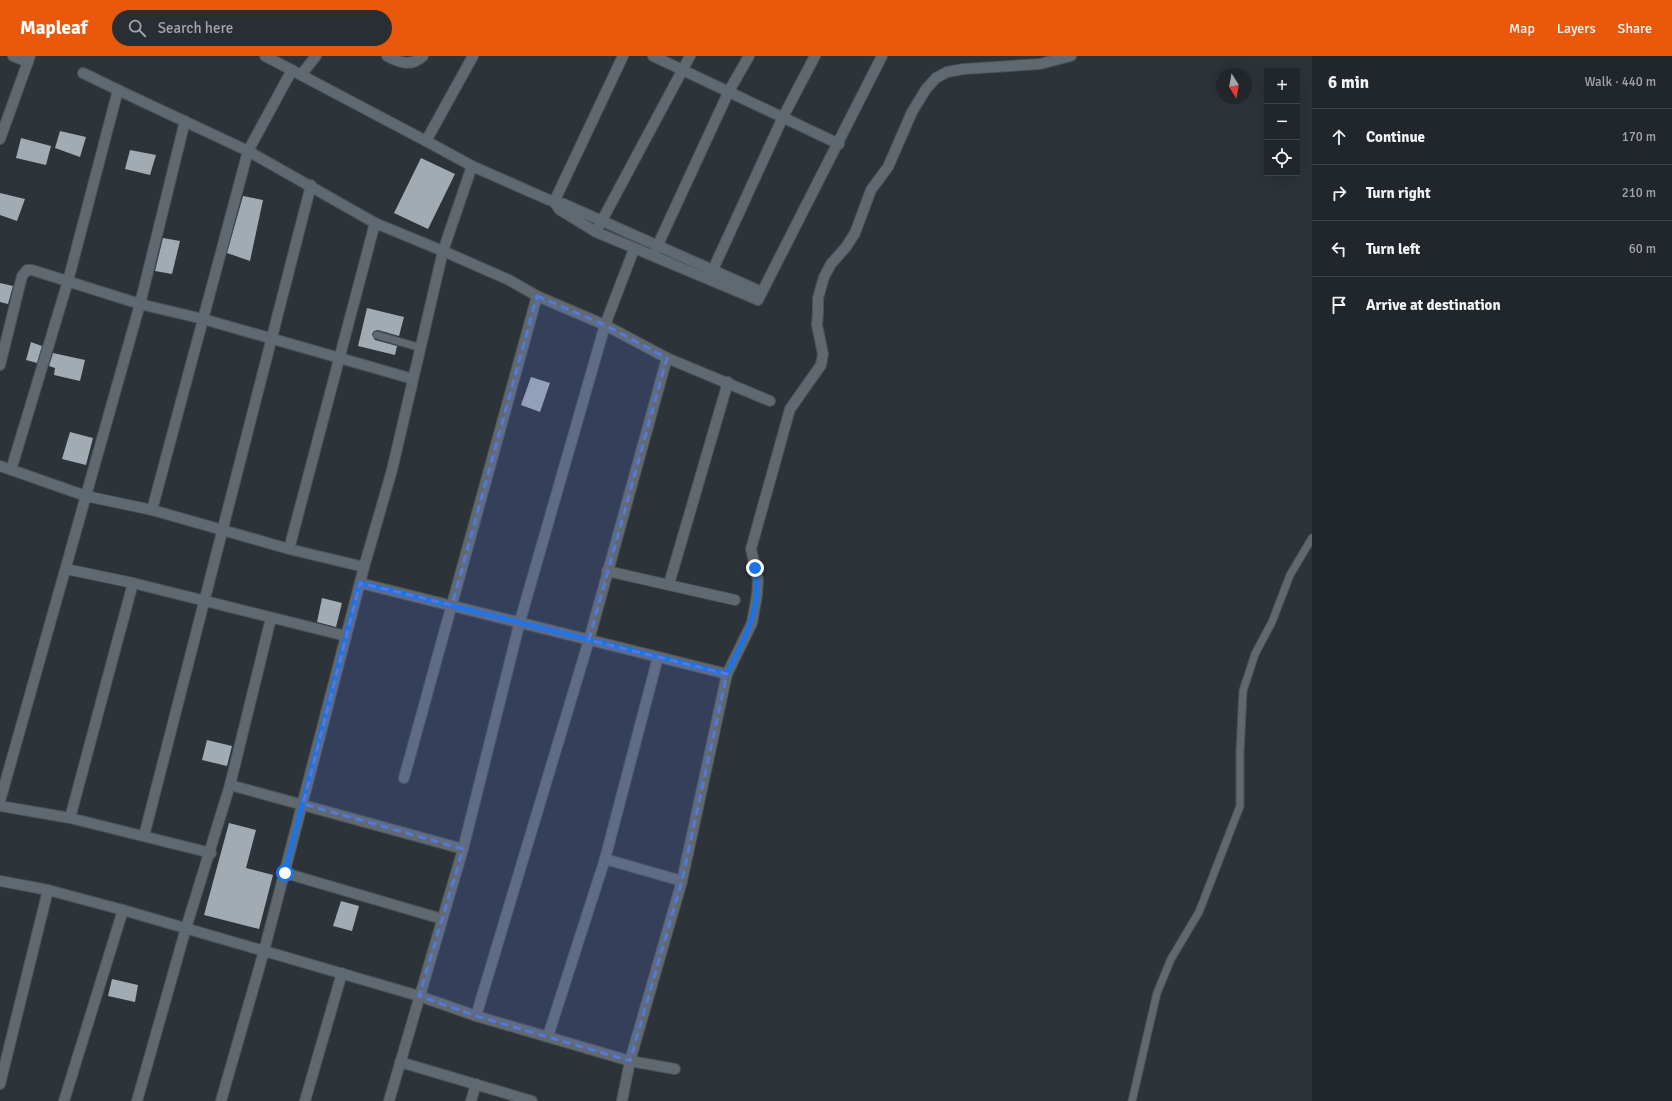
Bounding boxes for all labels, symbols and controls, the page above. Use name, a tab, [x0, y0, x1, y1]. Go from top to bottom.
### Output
search box	[112, 10, 392, 46]
text: Mapleaf	[20, 16, 88, 40]
icon: search	[126, 17, 148, 39]
text: Search here	[158, 19, 233, 37]
text: Map	[1509, 20, 1535, 37]
text: Layers	[1557, 20, 1596, 37]
text: Share	[1618, 20, 1652, 37]
north arrow	[1216, 68, 1252, 104]
map controls	[1264, 68, 1300, 176]
button: +	[1264, 68, 1300, 104]
text: 6 min	[1328, 72, 1369, 93]
text: Walk · 440 m	[1585, 74, 1656, 90]
button: −	[1264, 104, 1300, 140]
icon: ahead	[1328, 126, 1350, 148]
text: Continue	[1366, 128, 1425, 146]
text: 170 m	[1622, 129, 1656, 145]
button: locate	[1264, 140, 1300, 176]
icon: right	[1328, 182, 1350, 204]
text: Turn right	[1366, 184, 1431, 202]
text: 210 m	[1622, 185, 1656, 201]
icon: left	[1328, 238, 1350, 260]
text: Turn left	[1366, 240, 1420, 258]
text: 60 m	[1629, 241, 1656, 257]
icon: arrive	[1328, 294, 1350, 316]
text: Arrive at destination	[1366, 296, 1501, 314]
route end	[746, 559, 764, 577]
route start	[276, 864, 294, 882]

